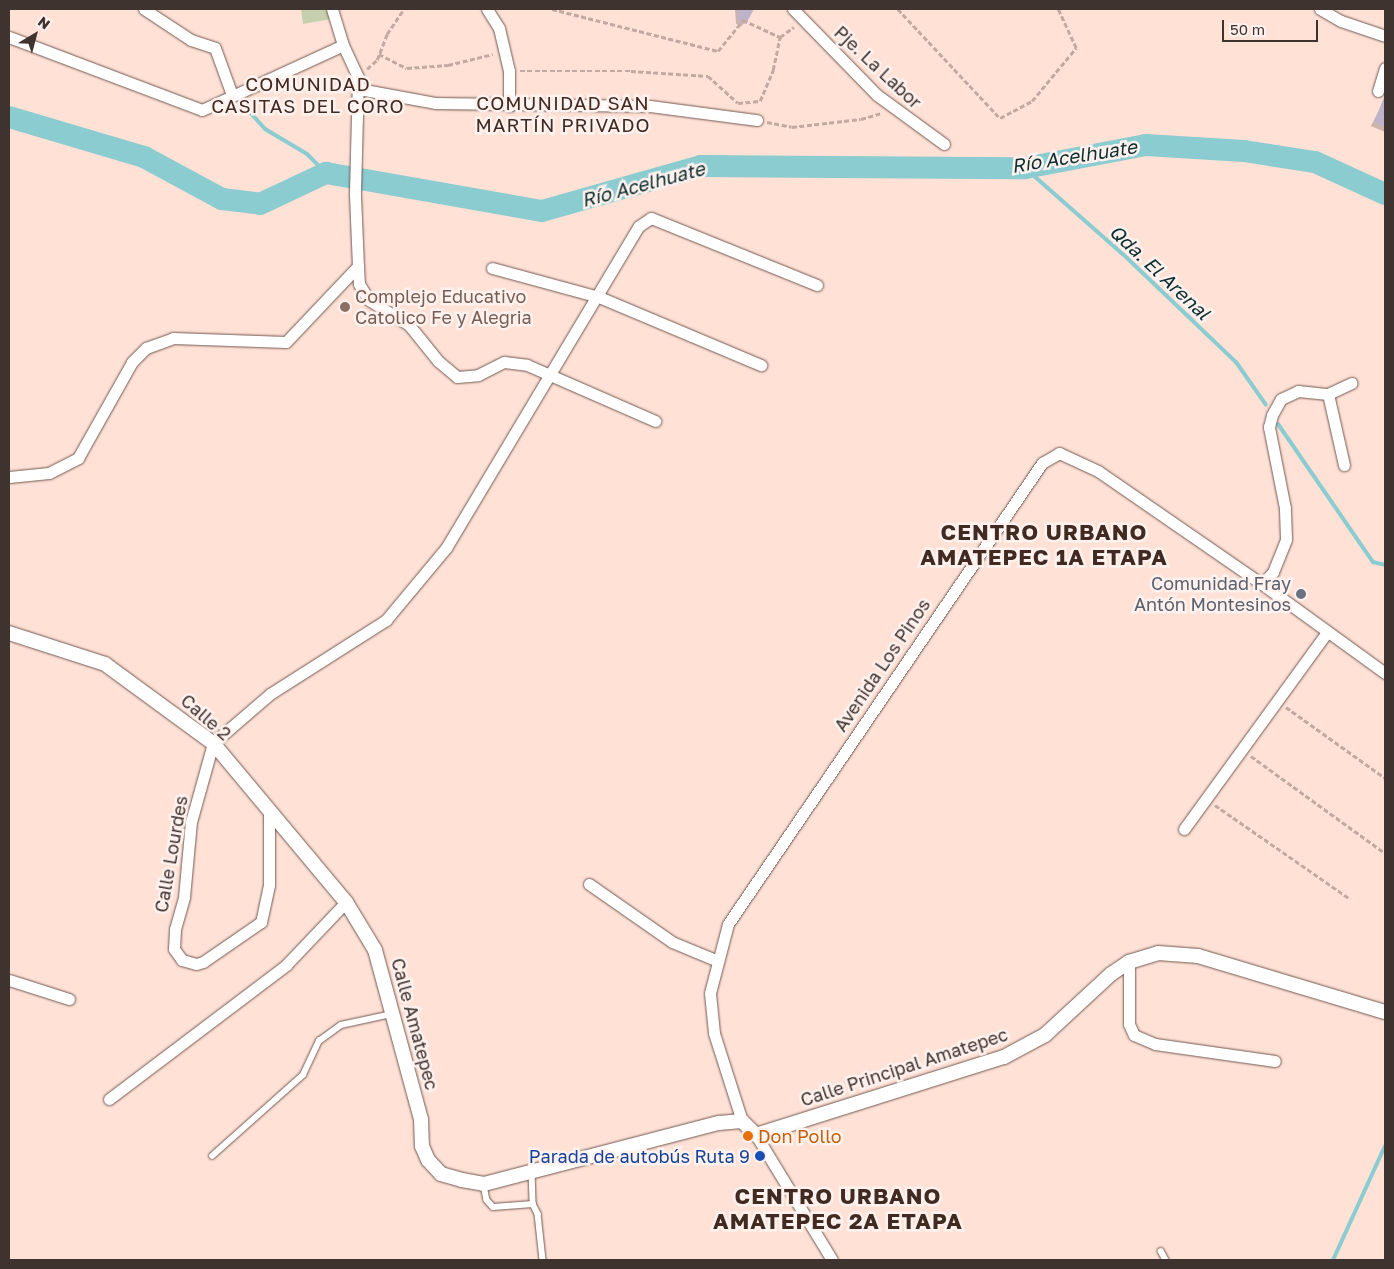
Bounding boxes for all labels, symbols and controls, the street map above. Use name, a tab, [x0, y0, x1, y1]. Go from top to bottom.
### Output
north arrow	[10, 10, 60, 60]
scale bar	[1224, 10, 1320, 42]
text: N	[35, 13, 54, 33]
text: 50 m	[1230, 20, 1265, 38]
street label: Pje. La Labor	[830, 21, 926, 113]
district label: COMUNIDAD CASITAS DEL CORO	[209, 73, 407, 117]
district label: COMUNIDAD SAN MARTÍN PRIVADO	[474, 92, 652, 136]
water label: Río Acelhuate	[1010, 135, 1138, 177]
water label: Río Acelhuate	[579, 157, 707, 211]
water label: Qda. El Arenal	[1105, 220, 1215, 324]
place label: Complejo Educativo Catolico Fe y Alegria	[355, 286, 532, 328]
marker: Complejo Educativo Catolico Fe y Alegria	[339, 301, 351, 313]
district label: CENTRO URBANO AMATEPEC 1A ETAPA	[918, 518, 1170, 570]
place label: Comunidad Fray Antón Montesinos	[1134, 573, 1291, 616]
marker: Comunidad Fray Antón Montesinos	[1295, 588, 1307, 600]
street label: Avenida Los Pinos	[830, 594, 934, 736]
street label: Calle 2	[177, 689, 235, 745]
street label: Calle Lourdes	[150, 794, 192, 914]
street label: Calle Amatepec	[387, 956, 443, 1092]
street label: Calle Principal Amatepec	[798, 1023, 1010, 1111]
place label: Don Pollo	[758, 1125, 842, 1147]
marker: Don Pollo	[742, 1130, 754, 1142]
place label: Parada de autobús Ruta 9	[529, 1145, 750, 1167]
marker: Parada de autobús Ruta 9	[754, 1150, 766, 1162]
district label: CENTRO URBANO AMATEPEC 2A ETAPA	[711, 1182, 965, 1234]

